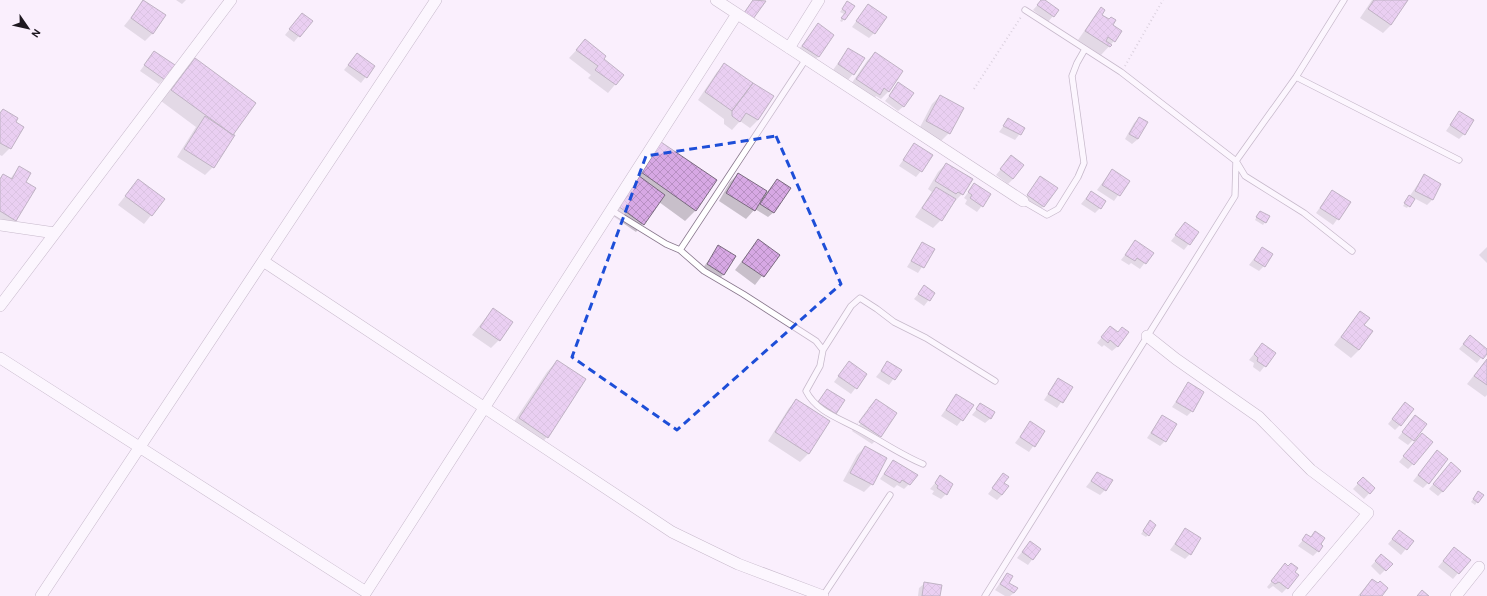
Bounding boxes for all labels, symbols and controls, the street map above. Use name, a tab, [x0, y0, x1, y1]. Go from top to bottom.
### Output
north arrow	[8, 8, 48, 48]
text: N	[28, 26, 43, 40]

